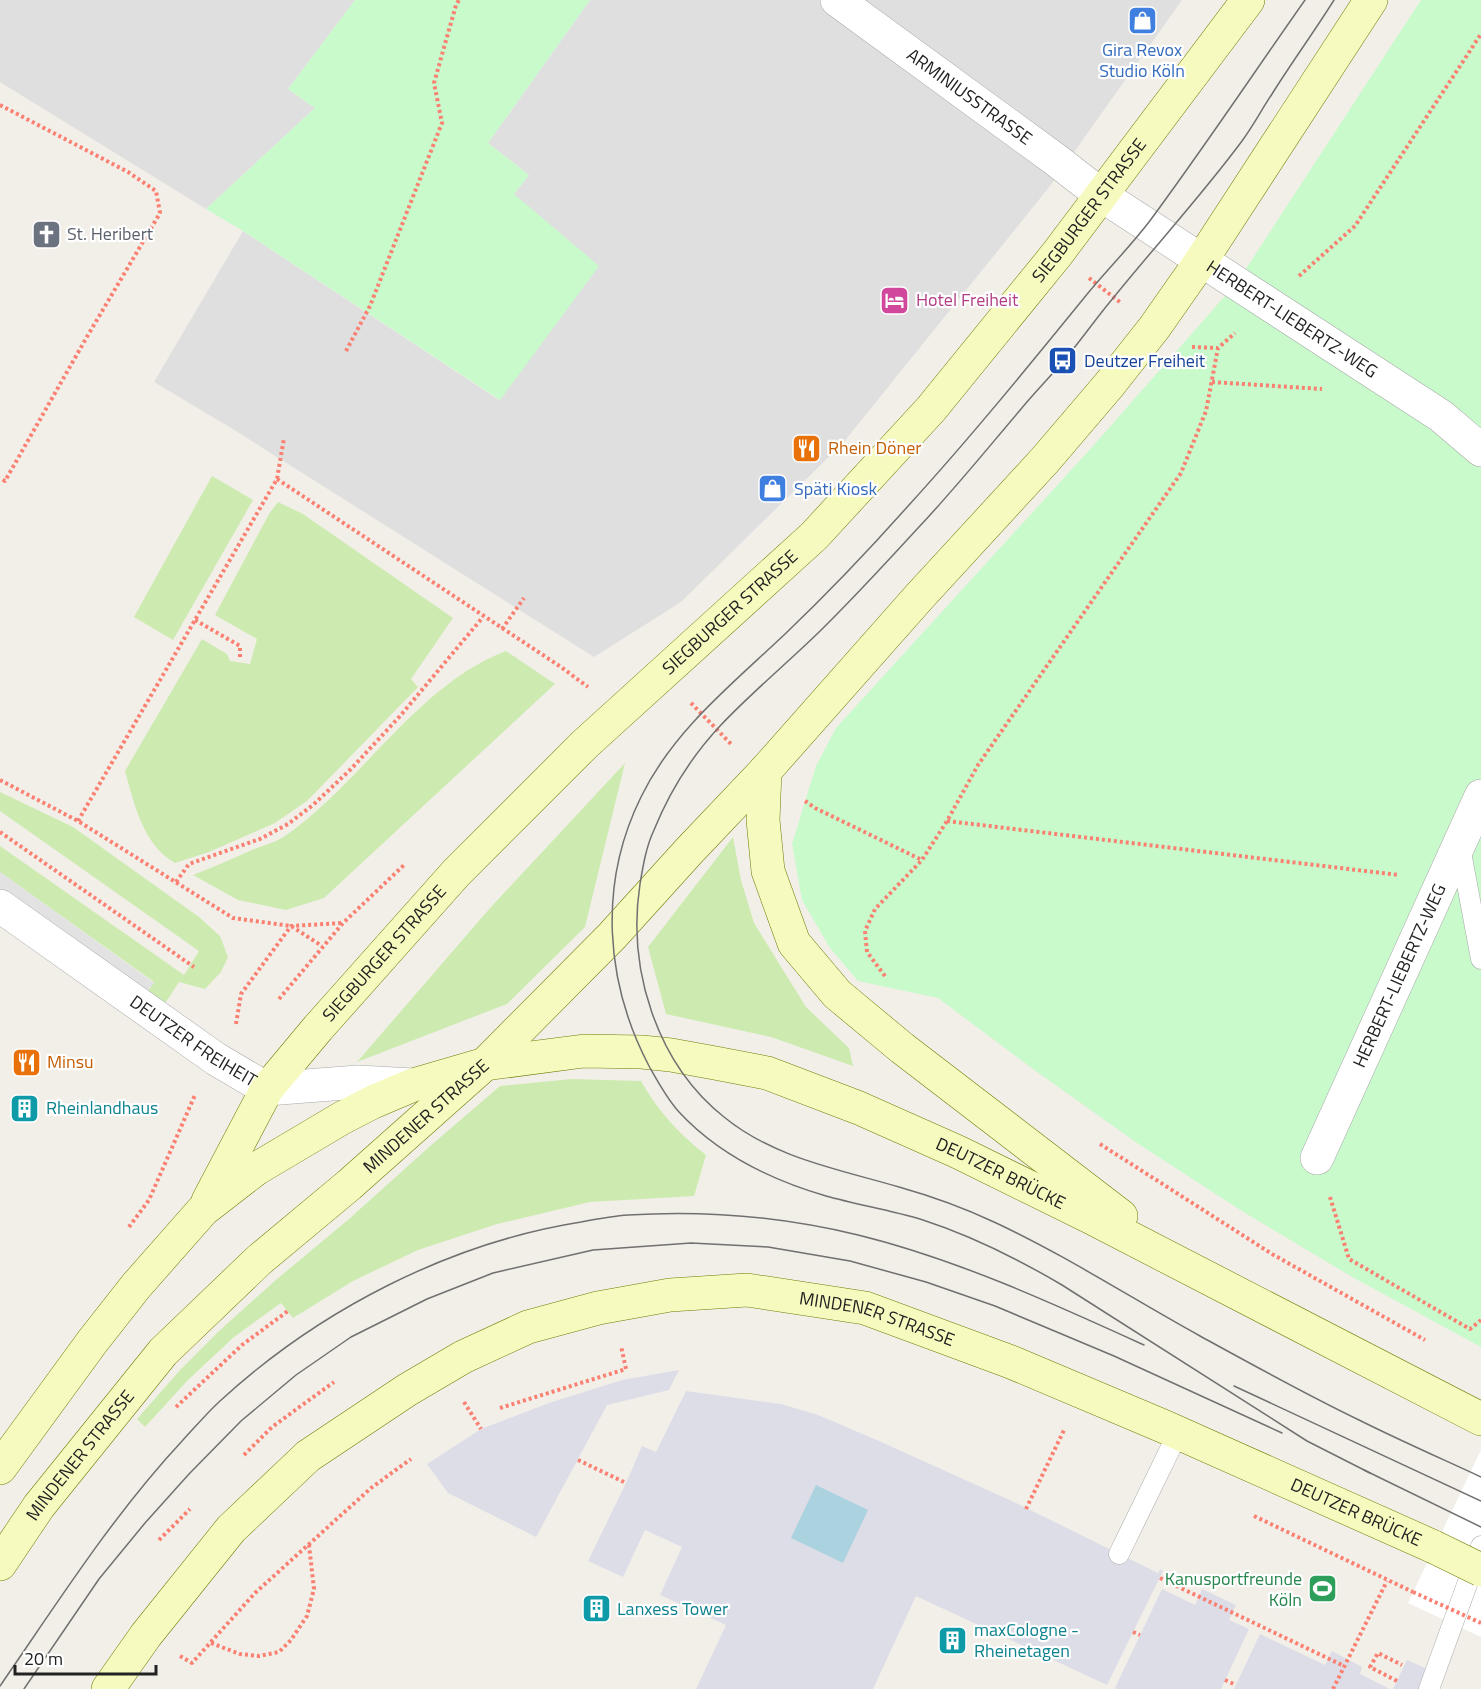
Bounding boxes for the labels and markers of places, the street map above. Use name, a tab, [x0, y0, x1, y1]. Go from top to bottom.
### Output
shop icon: Gira Revox Studio Köln	[1126, 5, 1158, 37]
place label: Gira Revox Studio Köln	[1099, 36, 1185, 84]
church icon: St. Heribert	[30, 218, 62, 250]
place label: St. Heribert	[67, 220, 154, 247]
hotel icon: Hotel Freiheit	[879, 284, 911, 316]
place label: Hotel Freiheit	[916, 286, 1019, 313]
bus stop icon: Deutzer Freiheit	[1047, 345, 1079, 377]
place label: Deutzer Freiheit	[1084, 347, 1206, 374]
restaurant icon: Rhein Döner	[791, 432, 823, 464]
place label: Rhein Döner	[828, 434, 922, 461]
shop icon: Späti Kiosk	[757, 473, 789, 505]
place label: Späti Kiosk	[794, 475, 878, 502]
restaurant icon: Minsu	[10, 1046, 42, 1078]
place label: Minsu	[47, 1048, 94, 1075]
building icon: Rheinlandhaus	[9, 1092, 41, 1124]
place label: Rheinlandhaus	[46, 1094, 158, 1121]
place label: Kanusportfreunde Köln	[1165, 1565, 1302, 1613]
sports icon: Kanusportfreunde Köln	[1307, 1573, 1339, 1605]
building icon: Lanxess Tower	[580, 1593, 612, 1625]
place label: Lanxess Tower	[617, 1595, 728, 1622]
place label: maxCologne - Rheinetagen	[974, 1616, 1079, 1664]
building icon: maxCologne - Rheinetagen	[937, 1624, 969, 1656]

